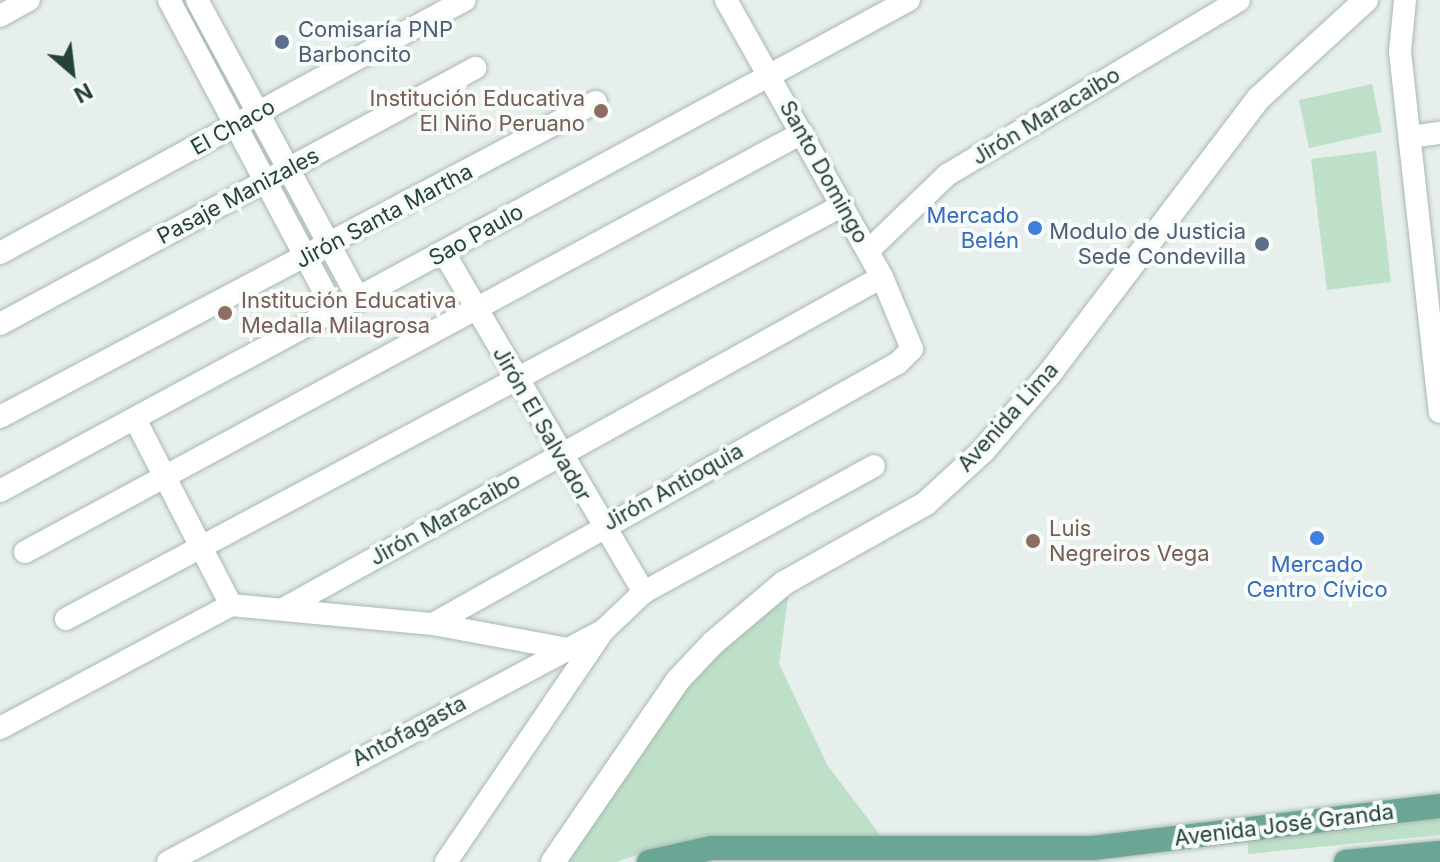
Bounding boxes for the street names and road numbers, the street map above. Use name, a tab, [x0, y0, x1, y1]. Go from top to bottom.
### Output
street label: Jirón Maracaibo	[967, 61, 1125, 171]
street label: El Chaco	[186, 93, 280, 161]
street label: Santo Domingo	[774, 96, 874, 248]
street label: Pasaje Manizales	[153, 142, 323, 250]
street label: Jirón Santa Martha	[291, 158, 477, 274]
street label: Sao Paulo	[424, 198, 528, 272]
street label: Jirón El Salvador	[487, 342, 597, 506]
street label: Avenida Lima	[952, 357, 1064, 477]
street label: Jirón Antioquia	[598, 438, 748, 536]
street label: Jirón Maracaibo	[365, 467, 525, 571]
street label: Antofagasta	[347, 690, 471, 772]
street label: Avenida José Granda	[1173, 798, 1395, 852]

